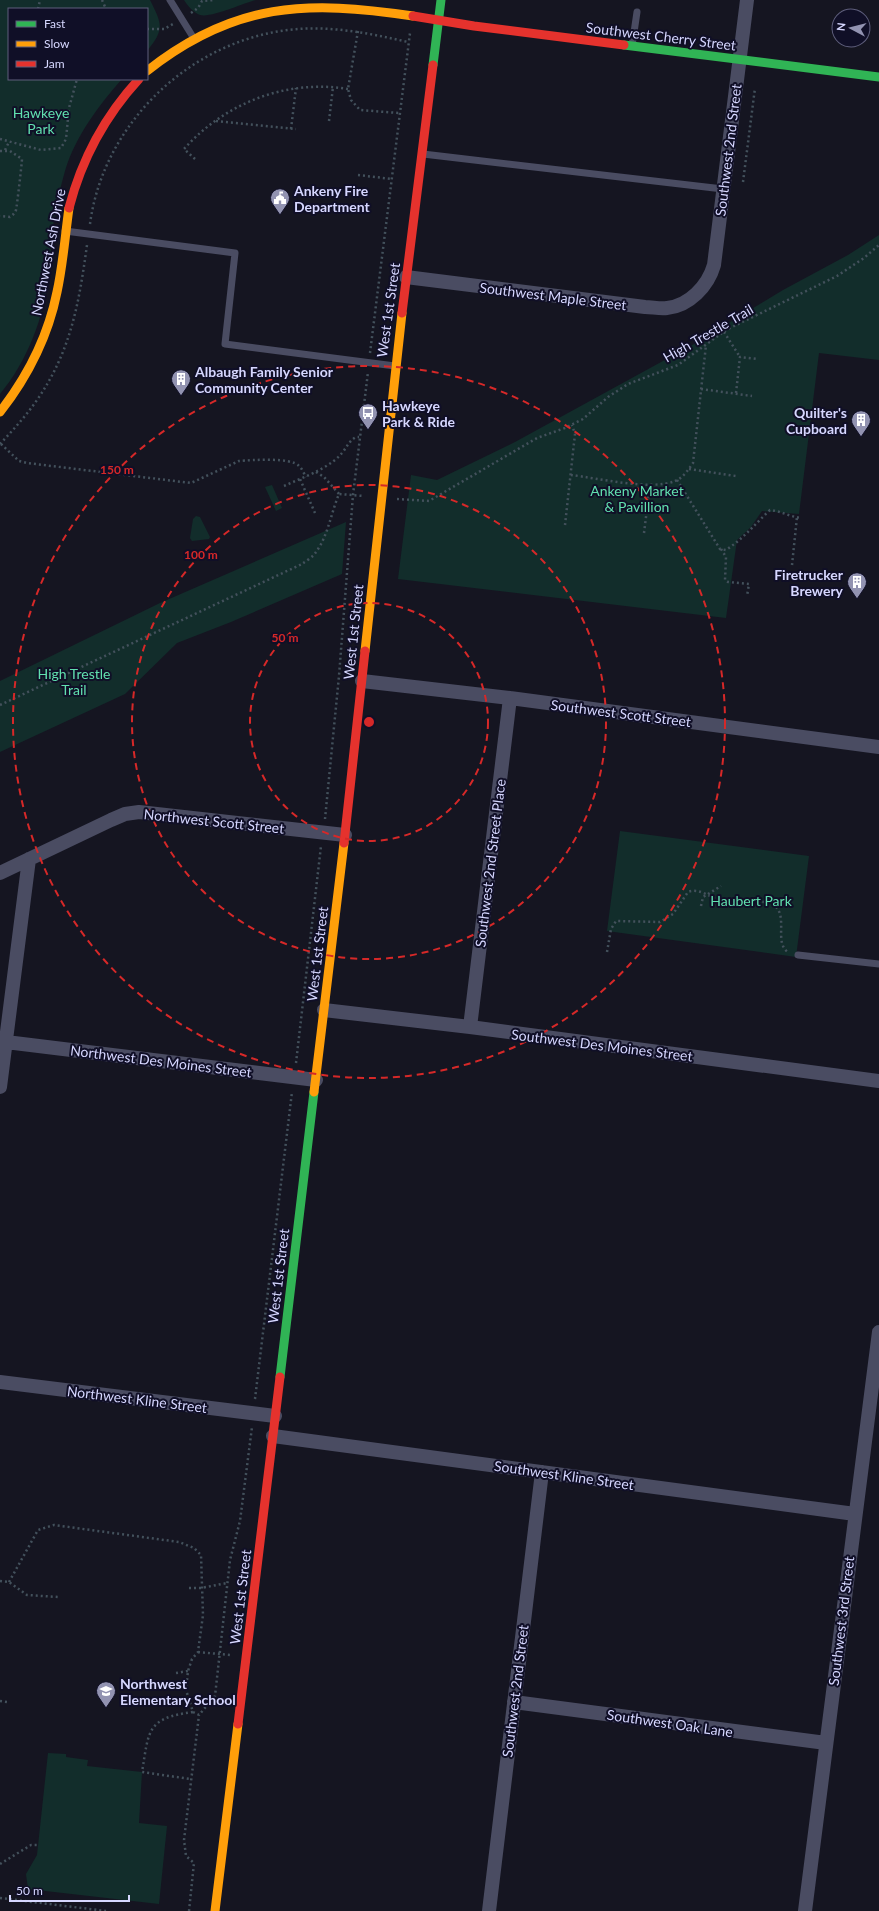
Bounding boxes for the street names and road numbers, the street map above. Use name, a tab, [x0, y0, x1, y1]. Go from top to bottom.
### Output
street label: Southwest Cherry Street	[585, 18, 737, 54]
street label: Southwest 2nd Street	[711, 83, 745, 217]
street label: Northwest Ash Drive	[27, 187, 69, 317]
street label: West 1st Street	[373, 262, 403, 358]
street label: Southwest Maple Street	[479, 279, 627, 313]
street label: High Trestle Trail	[660, 300, 756, 366]
street label: West 1st Street	[340, 584, 366, 680]
street label: Southwest Scott Street	[550, 696, 692, 730]
street label: Southwest 2nd Street Place	[471, 778, 509, 948]
street label: Northwest Scott Street	[143, 805, 285, 837]
street label: West 1st Street	[303, 906, 331, 1002]
street label: Southwest Des Moines Street	[510, 1025, 694, 1065]
street label: Northwest Des Moines Street	[69, 1041, 253, 1081]
street label: West 1st Street	[264, 1228, 292, 1324]
street label: Northwest Kline Street	[66, 1382, 208, 1416]
street label: Southwest Kline Street	[493, 1457, 635, 1493]
street label: West 1st Street	[226, 1549, 254, 1645]
street label: Southwest 3rd Street	[825, 1555, 857, 1687]
street label: Southwest 2nd Street	[498, 1624, 532, 1758]
street label: Southwest Oak Lane	[606, 1706, 734, 1740]

